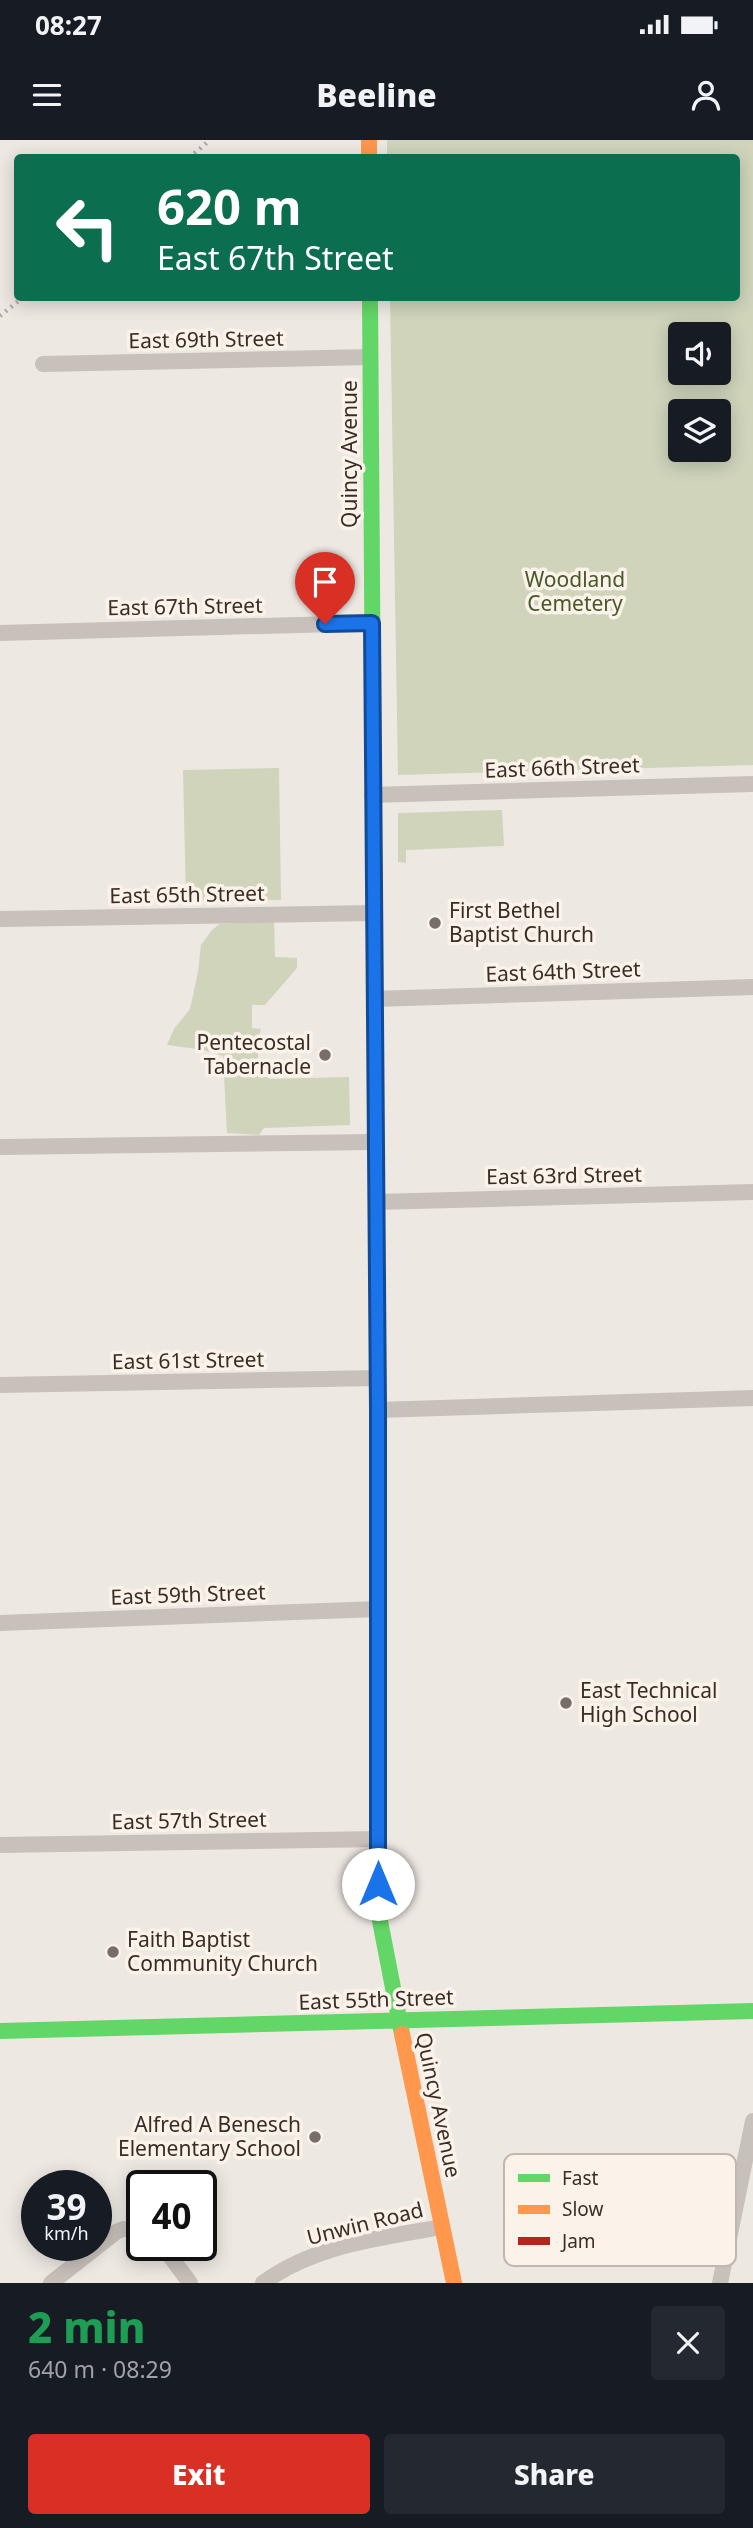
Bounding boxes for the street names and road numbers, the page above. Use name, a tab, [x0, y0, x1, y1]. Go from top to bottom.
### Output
street label: East 69th Street	[128, 324, 284, 354]
street label: Quincy Avenue	[335, 380, 363, 528]
street label: East 67th Street	[107, 591, 263, 621]
street label: East 66th Street	[484, 750, 640, 784]
street label: East 65th Street	[109, 879, 265, 909]
street label: East 64th Street	[485, 954, 641, 988]
street label: East 63rd Street	[486, 1160, 643, 1190]
street label: East 61st Street	[112, 1345, 265, 1375]
street label: East 59th Street	[110, 1577, 266, 1611]
street label: East 57th Street	[111, 1805, 267, 1835]
street label: East 55th Street	[298, 1982, 454, 2016]
street label: Quincy Avenue	[410, 2030, 468, 2180]
street label: Unwin Road	[304, 2195, 426, 2251]

